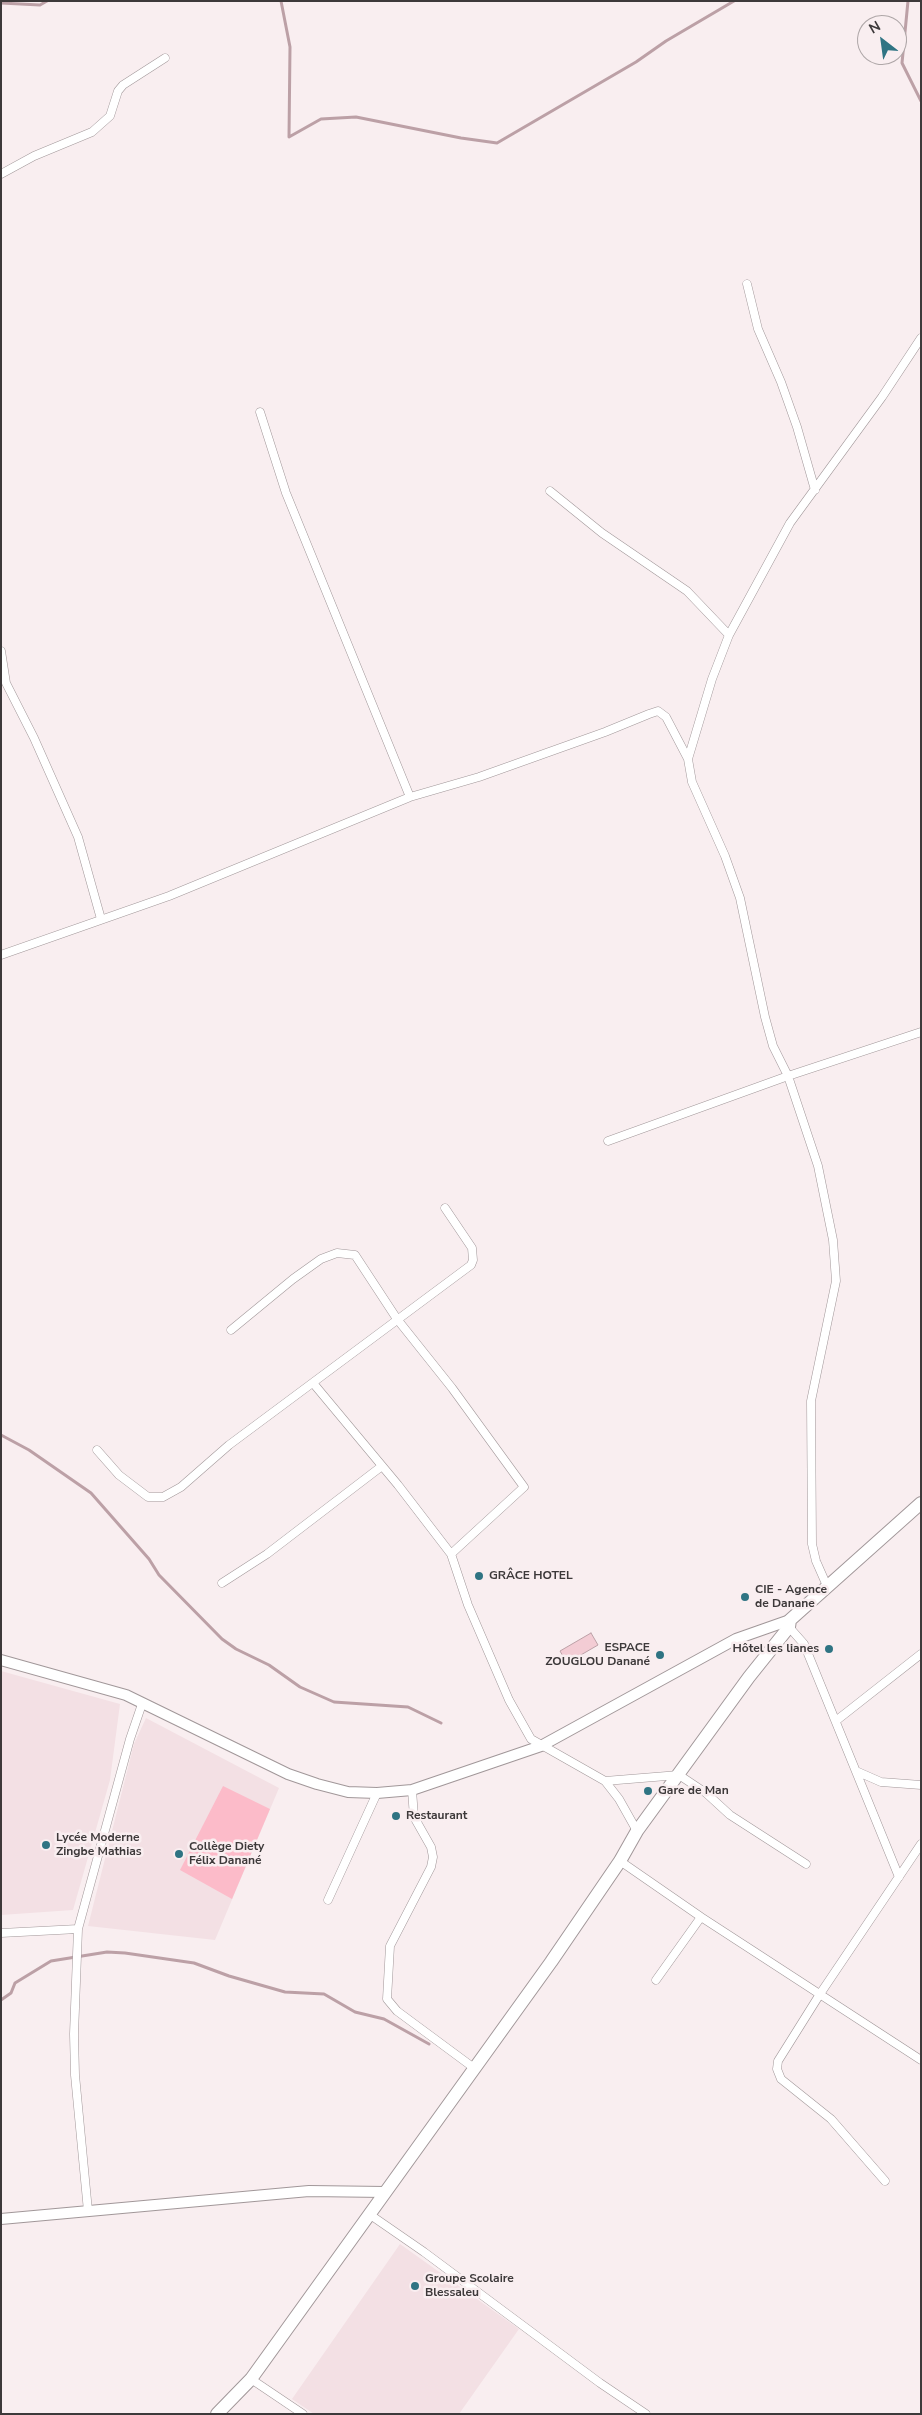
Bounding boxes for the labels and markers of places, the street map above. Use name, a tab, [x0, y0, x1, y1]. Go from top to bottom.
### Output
place label: GRÂCE HOTEL	[489, 1569, 573, 1583]
marker: GRÂCE HOTEL	[473, 1570, 485, 1582]
place label: CIE - Agence de Danane	[755, 1583, 827, 1611]
marker: CIE - Agence de Danane	[739, 1591, 751, 1603]
place label: ESPACE ZOUGLOU Danané	[545, 1641, 650, 1669]
place label: Hôtel les lianes	[733, 1642, 819, 1656]
marker: Hôtel les lianes	[823, 1643, 835, 1655]
marker: ESPACE ZOUGLOU Danané	[654, 1649, 666, 1661]
place label: Gare de Man	[658, 1784, 729, 1798]
marker: Gare de Man	[642, 1785, 654, 1797]
place label: Restaurant	[406, 1809, 467, 1823]
marker: Restaurant	[390, 1810, 402, 1822]
place label: Lycée Moderne Zingbe Mathias	[56, 1831, 142, 1859]
marker: Lycée Moderne Zingbe Mathias	[40, 1839, 52, 1851]
place label: Collège Diety Félix Danané	[189, 1840, 264, 1868]
marker: Collège Diety Félix Danané	[173, 1848, 185, 1860]
place label: Groupe Scolaire Blessaleu	[425, 2272, 514, 2300]
marker: Groupe Scolaire Blessaleu	[409, 2280, 421, 2292]

